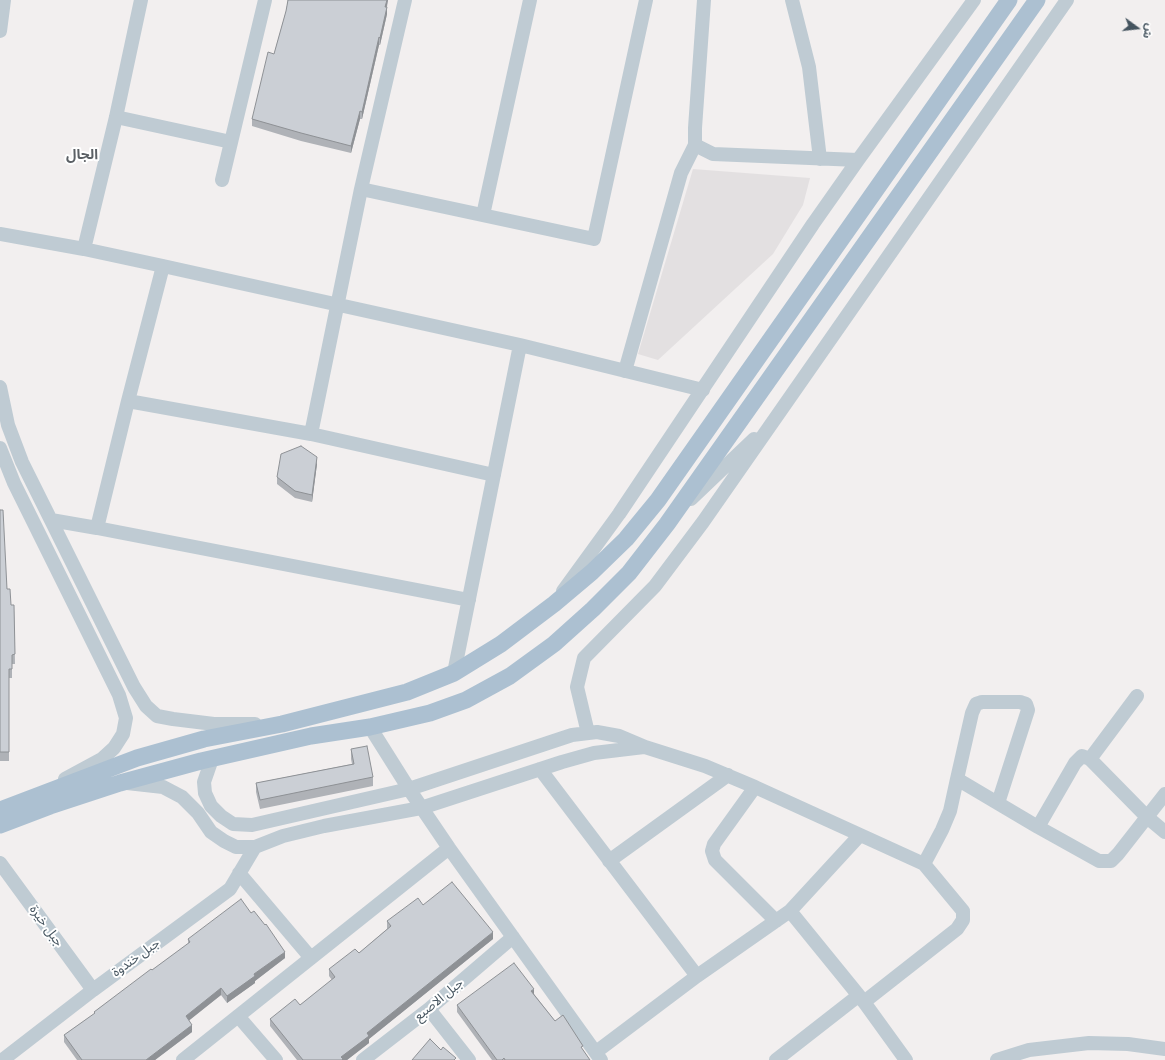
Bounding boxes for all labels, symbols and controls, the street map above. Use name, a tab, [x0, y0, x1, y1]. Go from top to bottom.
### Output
north arrow	[1117, 8, 1157, 48]
text: ش	[1140, 22, 1157, 40]
district label: الجال	[66, 147, 98, 163]
street label: جبل خيرة	[26, 902, 66, 950]
street label: جبل خندوة	[109, 936, 163, 980]
street label: جبل الاصبع	[411, 975, 467, 1025]

